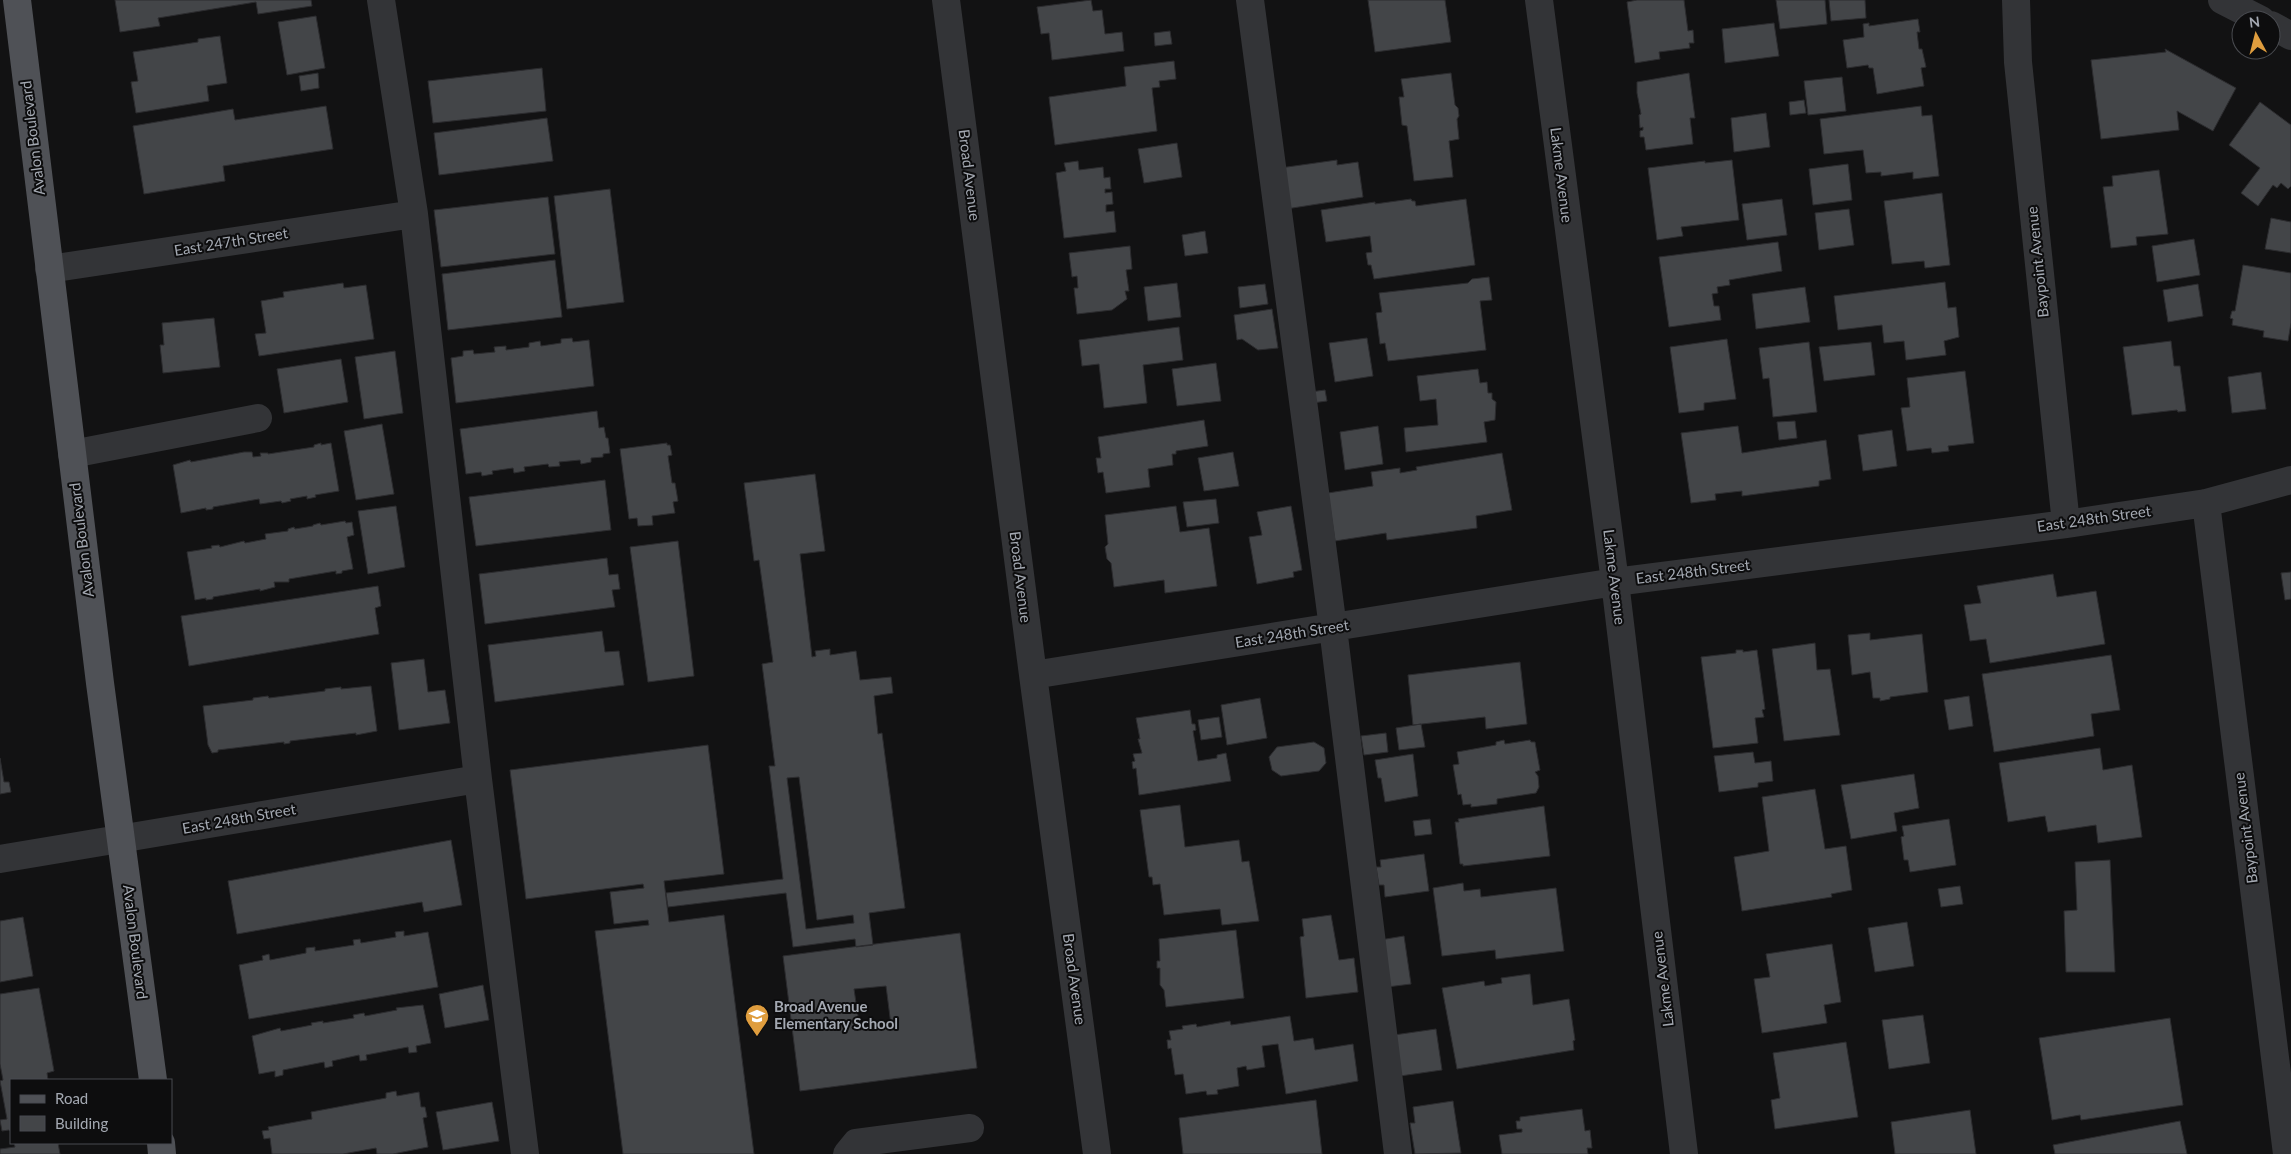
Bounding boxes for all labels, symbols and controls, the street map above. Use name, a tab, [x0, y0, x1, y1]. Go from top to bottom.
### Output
north arrow	[2231, 10, 2281, 60]
text: N	[2248, 13, 2261, 31]
street label: Avalon Boulevard	[16, 80, 48, 196]
street label: Lakme Avenue	[1547, 126, 1577, 224]
street label: Broad Avenue	[955, 128, 985, 222]
street label: Baypoint Avenue	[2022, 206, 2052, 319]
street label: East 247th Street	[173, 223, 290, 259]
street label: Avalon Boulevard	[65, 482, 97, 598]
street label: East 248th Street	[2036, 501, 2153, 535]
street label: Lakme Avenue	[1600, 528, 1630, 626]
street label: Broad Avenue	[1006, 530, 1036, 624]
street label: East 248th Street	[1635, 555, 1752, 587]
street label: East 248th Street	[1234, 615, 1351, 651]
street label: Baypoint Avenue	[2229, 771, 2261, 885]
street label: East 248th Street	[181, 799, 298, 837]
street label: Avalon Boulevard	[120, 884, 152, 1000]
street label: Lakme Avenue	[1647, 930, 1677, 1028]
street label: Broad Avenue	[1060, 932, 1090, 1026]
place label: Broad Avenue Elementary School	[774, 997, 898, 1032]
school or university icon: Broad Avenue Elementary School	[744, 1003, 770, 1037]
legend	[10, 1079, 172, 1144]
text: Road	[55, 1089, 88, 1107]
text: Building	[55, 1114, 108, 1132]

